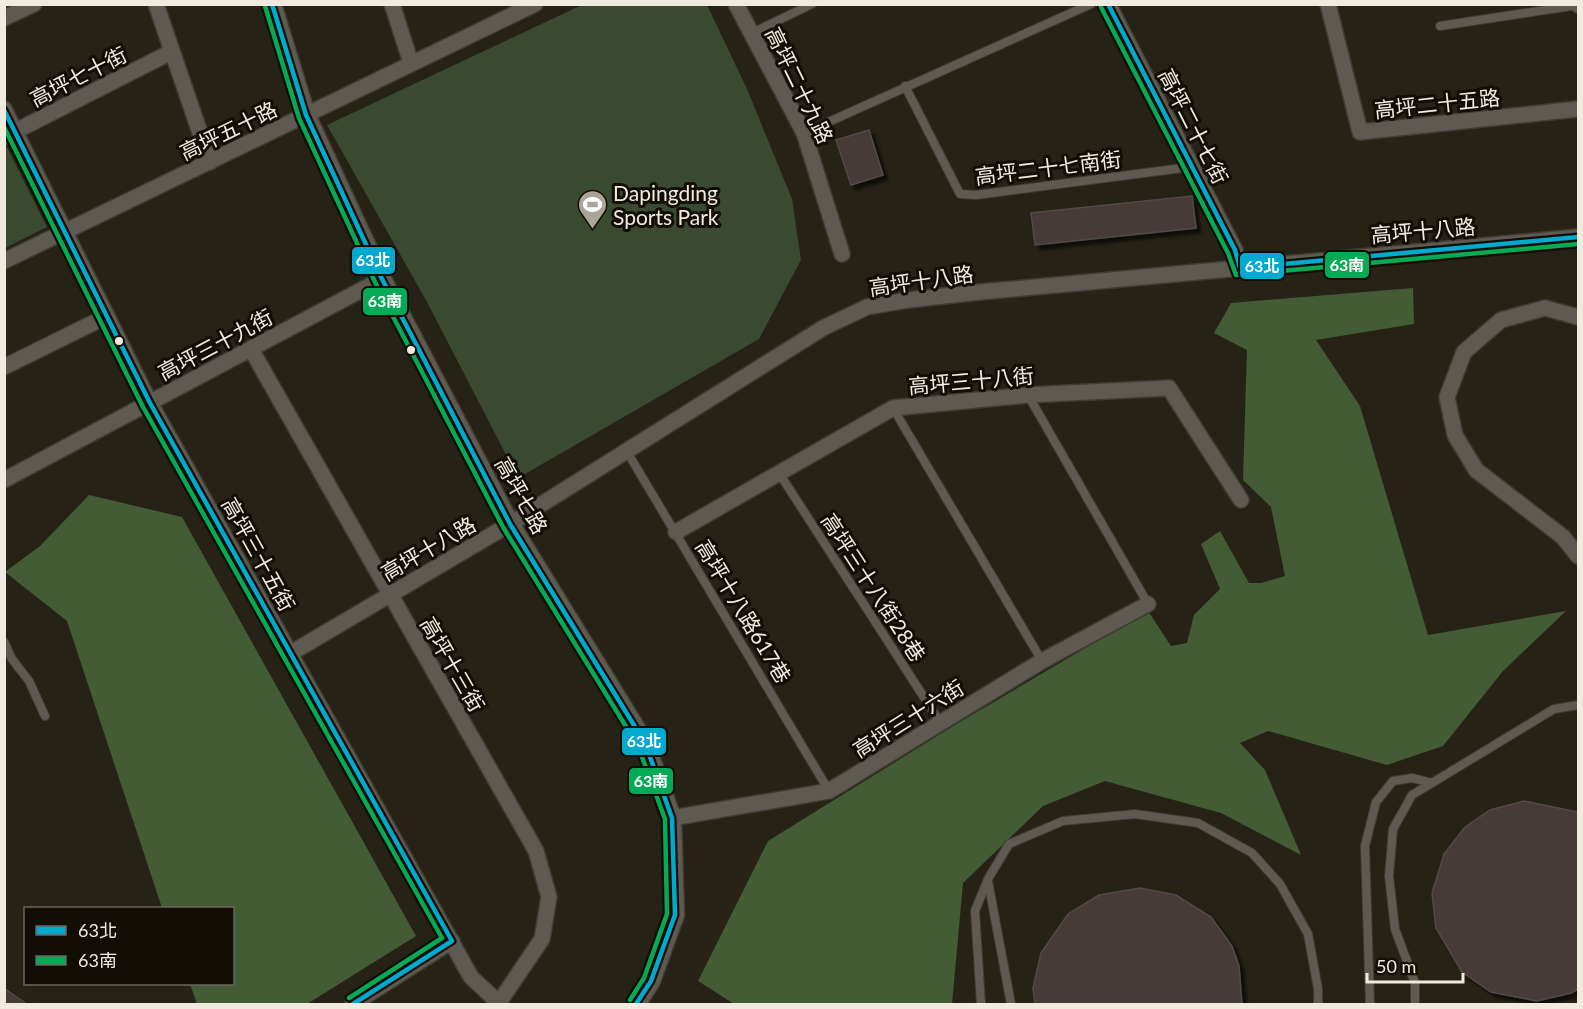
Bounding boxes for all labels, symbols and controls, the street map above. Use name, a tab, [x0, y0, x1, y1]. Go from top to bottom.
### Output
street label: 高坪二十九路	[761, 23, 839, 147]
street label: 高坪七十街	[26, 41, 130, 111]
street label: 高坪二十七街	[1154, 64, 1234, 188]
street label: 高坪二十五路	[1373, 84, 1501, 122]
street label: 高坪五十路	[175, 96, 281, 164]
street label: 高坪二十七南街	[974, 146, 1122, 188]
place label: Dapingding Sports Park	[613, 180, 719, 229]
sports icon: Dapingding Sports Park	[576, 188, 608, 230]
street label: 高坪十八路	[1370, 213, 1476, 247]
line badge: 63北	[351, 246, 396, 275]
text: 63北	[356, 250, 390, 269]
line badge: 63南	[1324, 251, 1370, 279]
line badge: 63北	[1239, 252, 1285, 280]
text: 63南	[1330, 255, 1364, 274]
text: 63北	[1245, 256, 1279, 275]
street label: 高坪十八路	[867, 260, 975, 300]
line badge: 63南	[362, 287, 408, 316]
text: 63南	[368, 291, 402, 310]
street label: 高坪三十九街	[154, 303, 276, 385]
unlabelled marker	[113, 335, 125, 347]
unlabelled marker	[405, 344, 417, 356]
street label: 高坪三十八街	[907, 362, 1035, 398]
street label: 高坪七路	[491, 452, 553, 538]
street label: 高坪三十五街	[218, 493, 300, 615]
street label: 高坪三十八街28巷	[817, 508, 931, 666]
street label: 高坪十八路	[376, 511, 480, 585]
street label: 高坪十八路617巷	[691, 535, 797, 687]
street label: 高坪十三街	[416, 612, 490, 716]
street label: 高坪三十六街	[848, 674, 968, 762]
line badge: 63北	[621, 727, 667, 756]
text: 63北	[627, 731, 661, 750]
line badge: 63南	[628, 767, 674, 795]
text: 63南	[634, 771, 668, 790]
legend	[24, 907, 234, 985]
text: 63北	[78, 919, 117, 941]
scale bar	[1367, 946, 1463, 984]
text: 63南	[78, 949, 117, 971]
text: 50 m	[1376, 955, 1416, 977]

